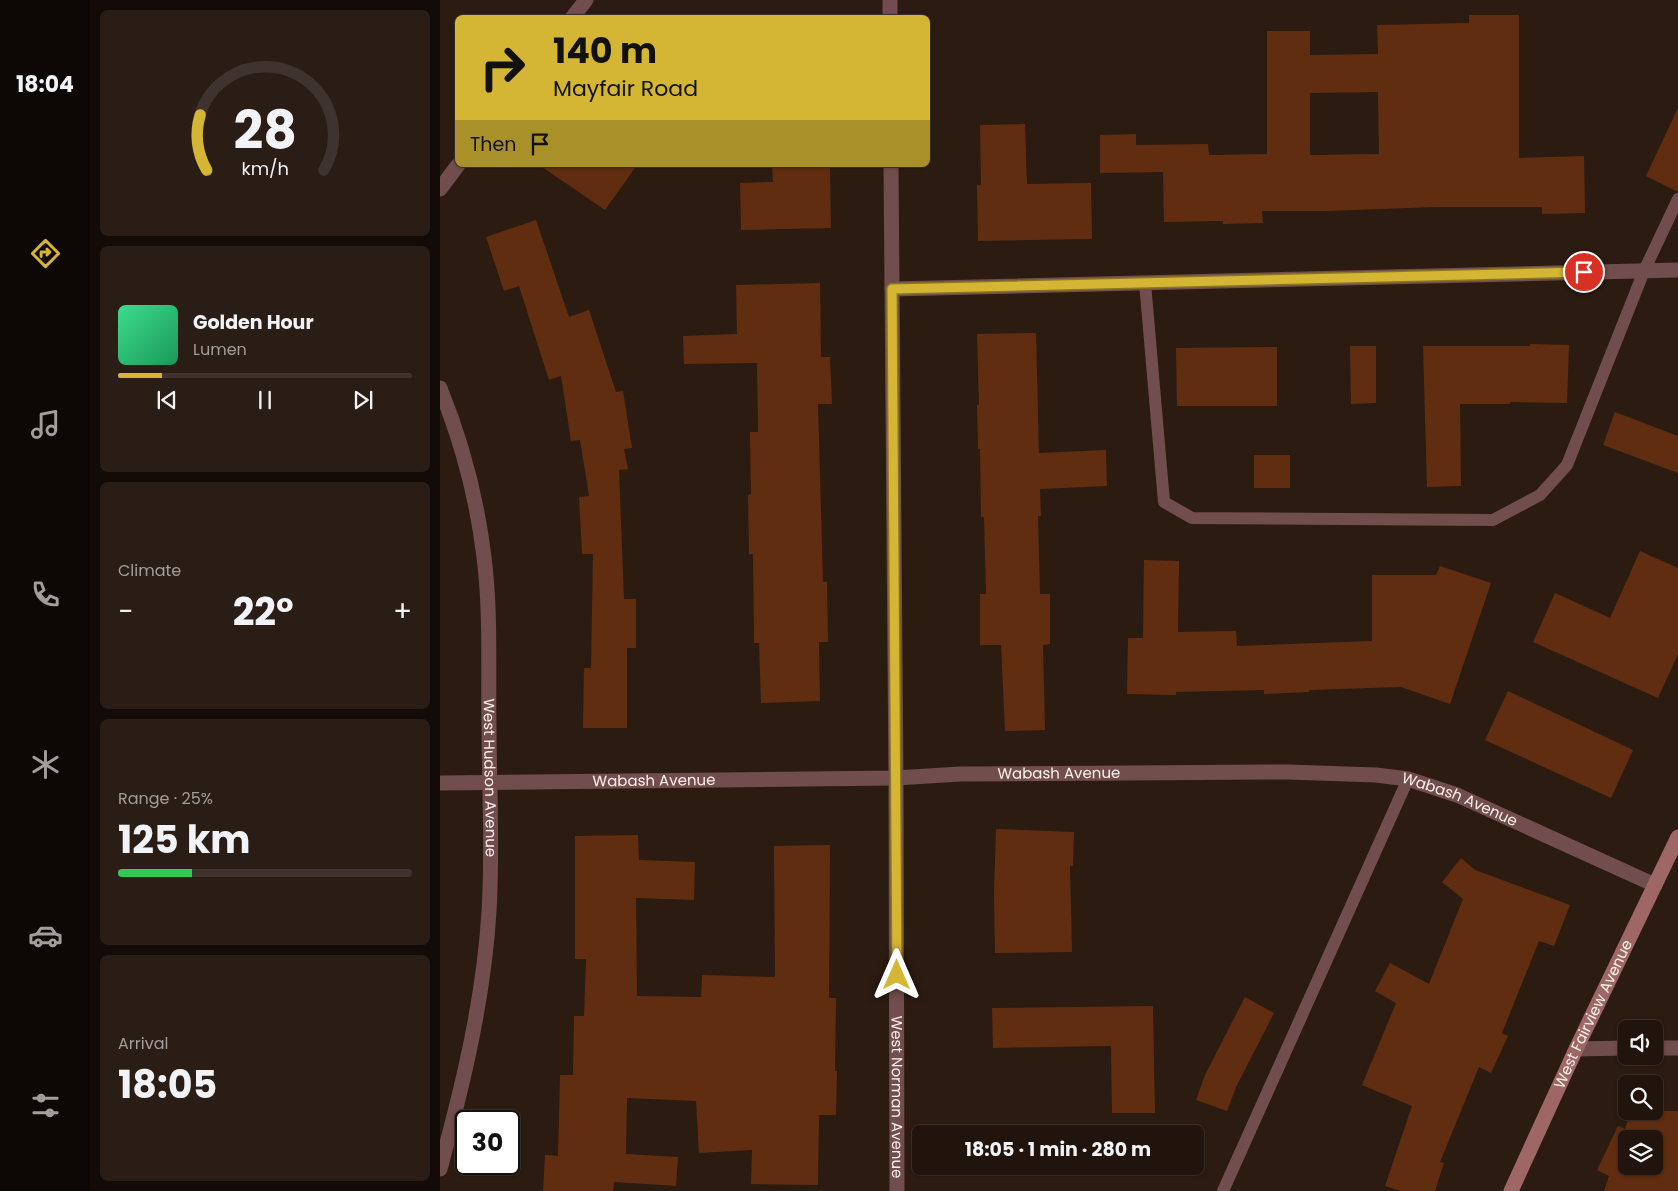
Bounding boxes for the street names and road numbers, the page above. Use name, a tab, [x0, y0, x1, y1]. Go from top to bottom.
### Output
street label: West Hudson Avenue	[479, 698, 502, 857]
street label: Wabash Avenue	[997, 762, 1120, 784]
street label: Wabash Avenue	[1399, 767, 1521, 831]
street label: Wabash Avenue	[592, 769, 716, 791]
street label: West Fairview Avenue	[1548, 936, 1637, 1092]
street label: West Norman Avenue	[887, 1016, 908, 1178]

